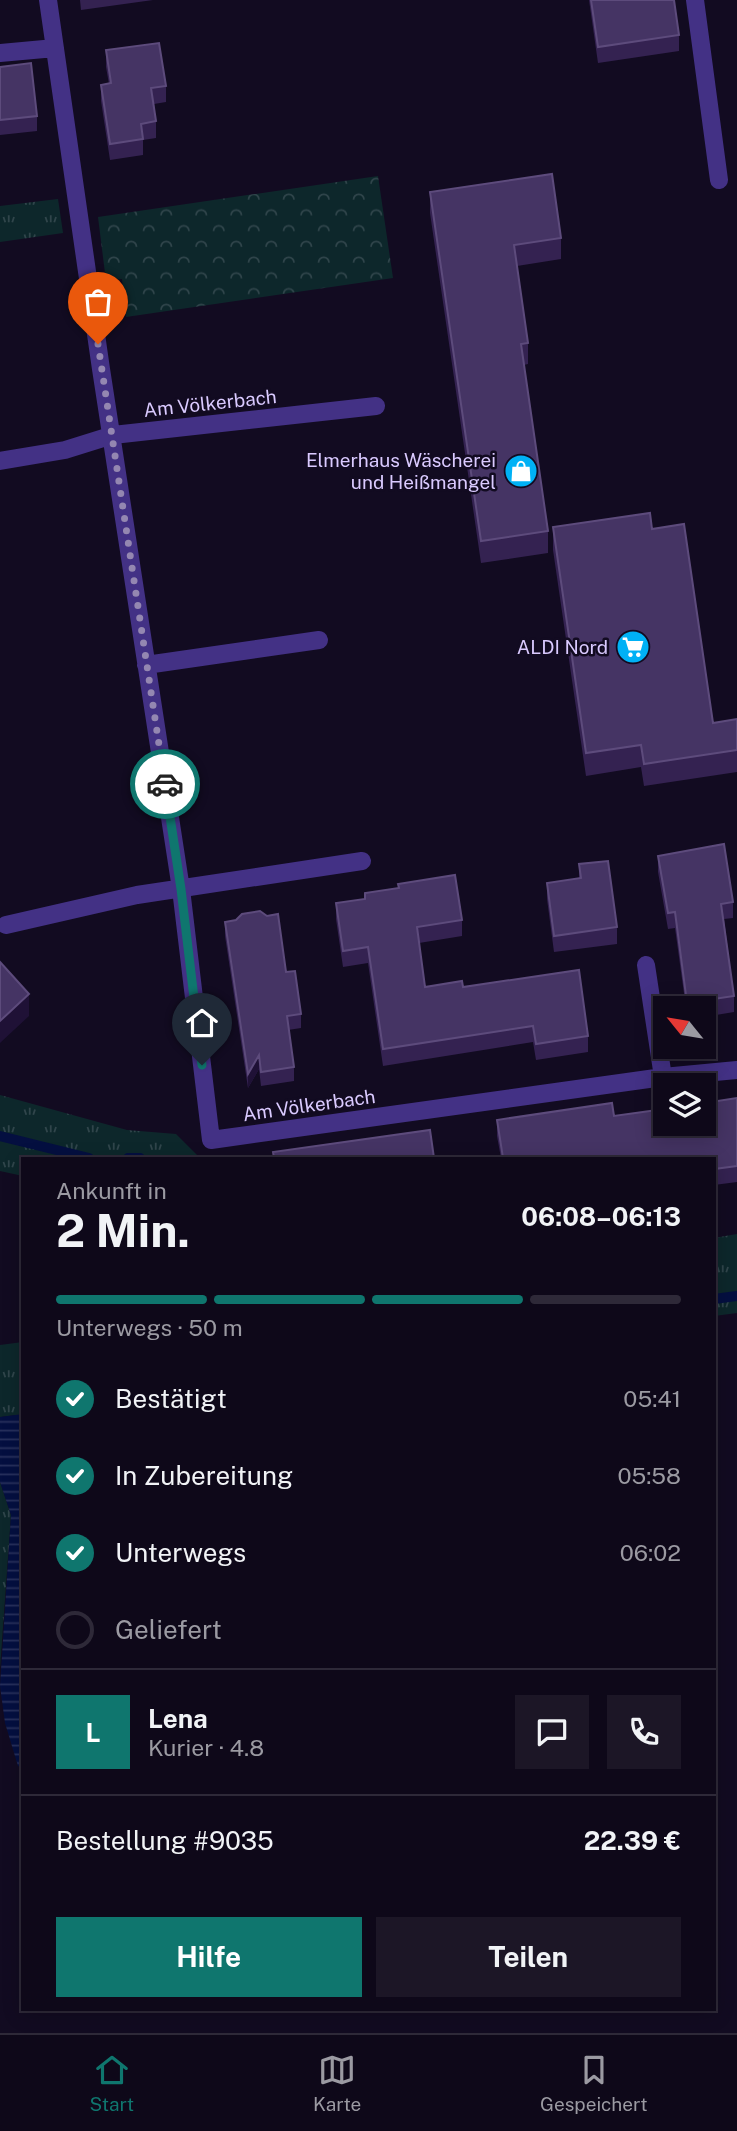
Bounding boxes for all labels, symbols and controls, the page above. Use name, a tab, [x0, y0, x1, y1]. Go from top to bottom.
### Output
pin	[68, 272, 128, 344]
icon: bag	[79, 283, 117, 321]
street label: Am Völkerbach	[142, 385, 278, 421]
place label: Elmerhaus Wäscherei und Heißmangel	[306, 449, 496, 493]
shop icon: Elmerhaus Wäscherei und Heißmangel	[502, 452, 540, 490]
supermarket icon: ALDI Nord	[614, 628, 652, 666]
place label: ALDI Nord	[517, 636, 608, 658]
courier	[130, 749, 200, 819]
icon: car	[146, 765, 184, 803]
pin	[172, 993, 232, 1065]
north arrow	[653, 996, 716, 1059]
map controls	[653, 996, 716, 1136]
icon: home	[183, 1004, 221, 1042]
button: layers	[653, 1073, 716, 1136]
street label: Am Völkerbach	[241, 1085, 377, 1125]
text: Ankunft in	[56, 1177, 167, 1204]
text: 06:08–06:13	[521, 1201, 681, 1232]
text: 2 Min.	[56, 1203, 190, 1257]
text: Unterwegs · 50 m	[56, 1314, 243, 1341]
icon: check	[56, 1380, 94, 1418]
text: Bestätigt	[115, 1383, 227, 1414]
text: 05:41	[623, 1385, 681, 1412]
icon: check	[56, 1457, 94, 1495]
text: In Zubereitung	[115, 1460, 293, 1491]
text: 05:58	[617, 1462, 681, 1489]
icon: check	[56, 1534, 94, 1572]
text: Unterwegs	[115, 1537, 246, 1568]
text: 06:02	[620, 1539, 681, 1566]
text: Geliefert	[115, 1614, 222, 1645]
button: chat	[515, 1695, 589, 1769]
button: phone	[607, 1695, 681, 1769]
text: Lena	[148, 1703, 208, 1734]
text: L	[85, 1717, 101, 1748]
text: Kurier · 4.8	[148, 1734, 264, 1761]
text: Bestellung #9035	[56, 1825, 274, 1856]
text: 22.39 €	[584, 1825, 681, 1856]
button: Hilfe	[56, 1917, 362, 1997]
button: Teilen	[376, 1917, 681, 1997]
tab: Start	[89, 2051, 134, 2115]
tab: Karte	[313, 2051, 361, 2115]
tab: Gespeichert	[540, 2051, 648, 2115]

